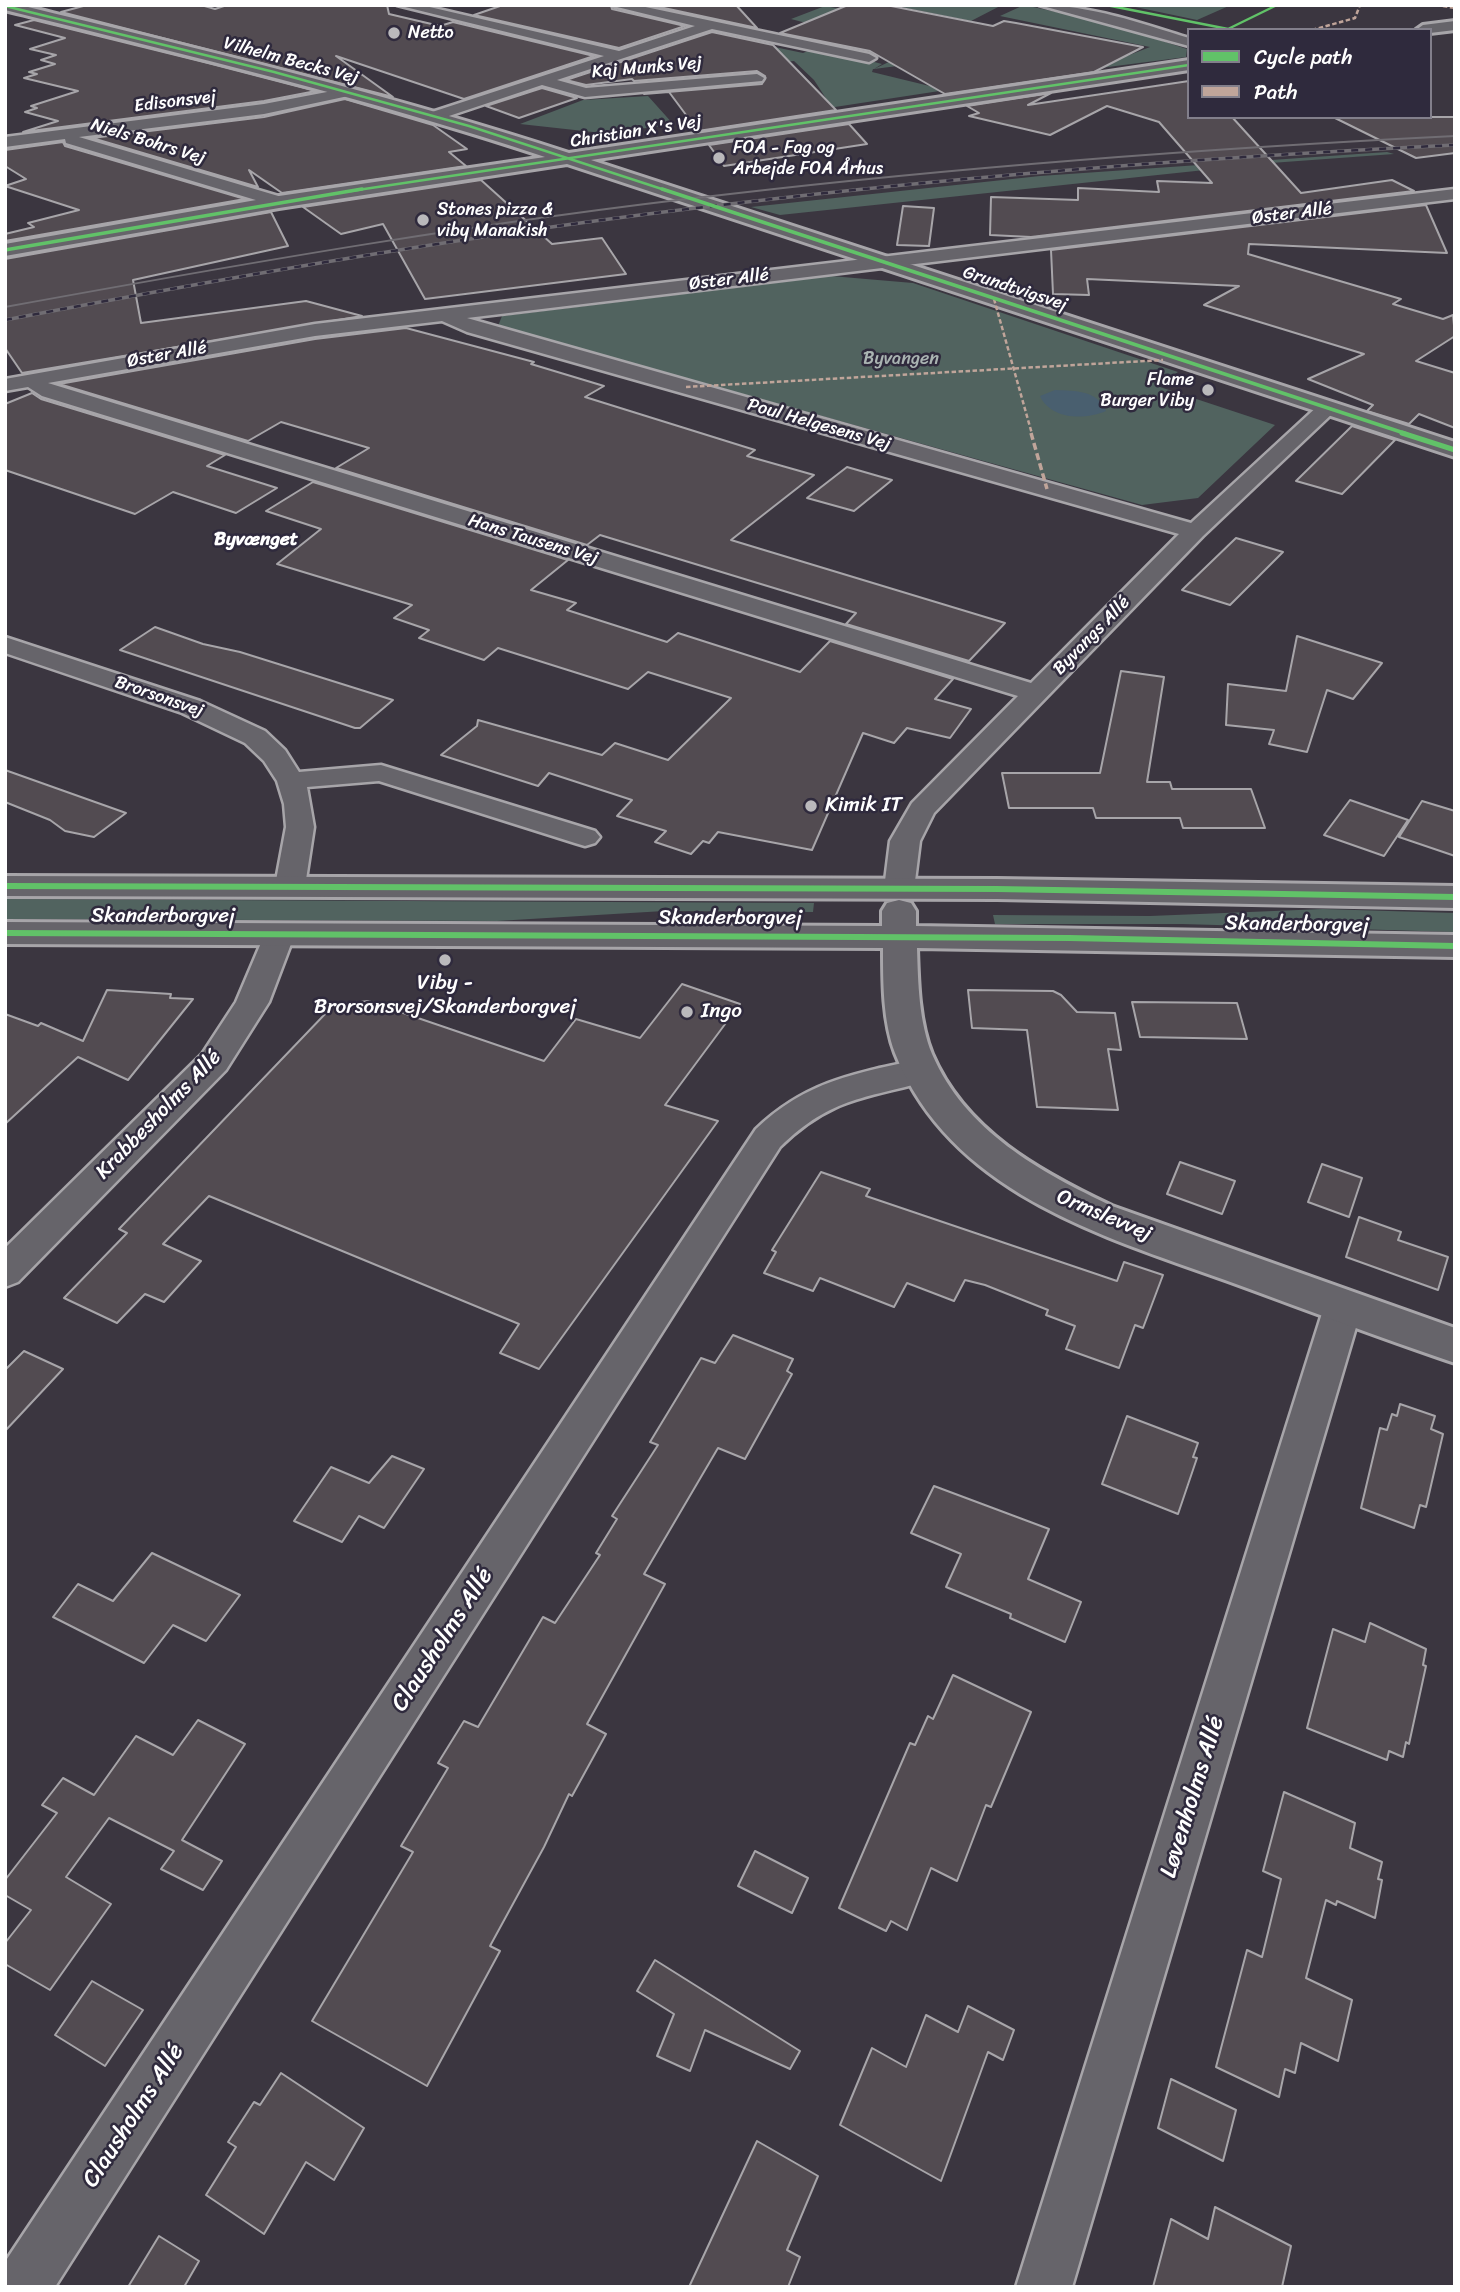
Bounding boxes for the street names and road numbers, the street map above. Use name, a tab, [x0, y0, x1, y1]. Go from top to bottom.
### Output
street label: Vilhelm Becks Vej	[221, 33, 361, 89]
street label: Kaj Munks Vej	[591, 52, 703, 84]
street label: Edisonsvej	[133, 86, 217, 118]
street label: Christian X's Vej	[569, 111, 703, 153]
street label: Niels Bohrs Vej	[88, 114, 208, 170]
street label: Øster Allé	[1251, 198, 1333, 230]
street label: Grundtvigsvej	[960, 262, 1070, 316]
street label: Øster Allé	[688, 264, 770, 296]
street label: Øster Allé	[126, 337, 208, 373]
street label: Poul Helgesens Vej	[745, 394, 893, 456]
street label: Hans Tausens Vej	[465, 510, 601, 570]
street label: Byvangs Allé	[1049, 592, 1135, 680]
street label: Brorsonsvej	[112, 672, 206, 722]
street label: Skanderborgvej	[91, 904, 235, 930]
street label: Skanderborgvej	[658, 906, 802, 932]
street label: Skanderborgvej	[1225, 911, 1369, 939]
street label: Krabbesholms Allé	[91, 1045, 227, 1185]
street label: Ormslevvej	[1053, 1185, 1155, 1247]
street label: Clausholms Allé	[386, 1563, 500, 1717]
street label: Løvenholms Allé	[1155, 1713, 1231, 1881]
street label: Clausholms Allé	[77, 2039, 191, 2193]

